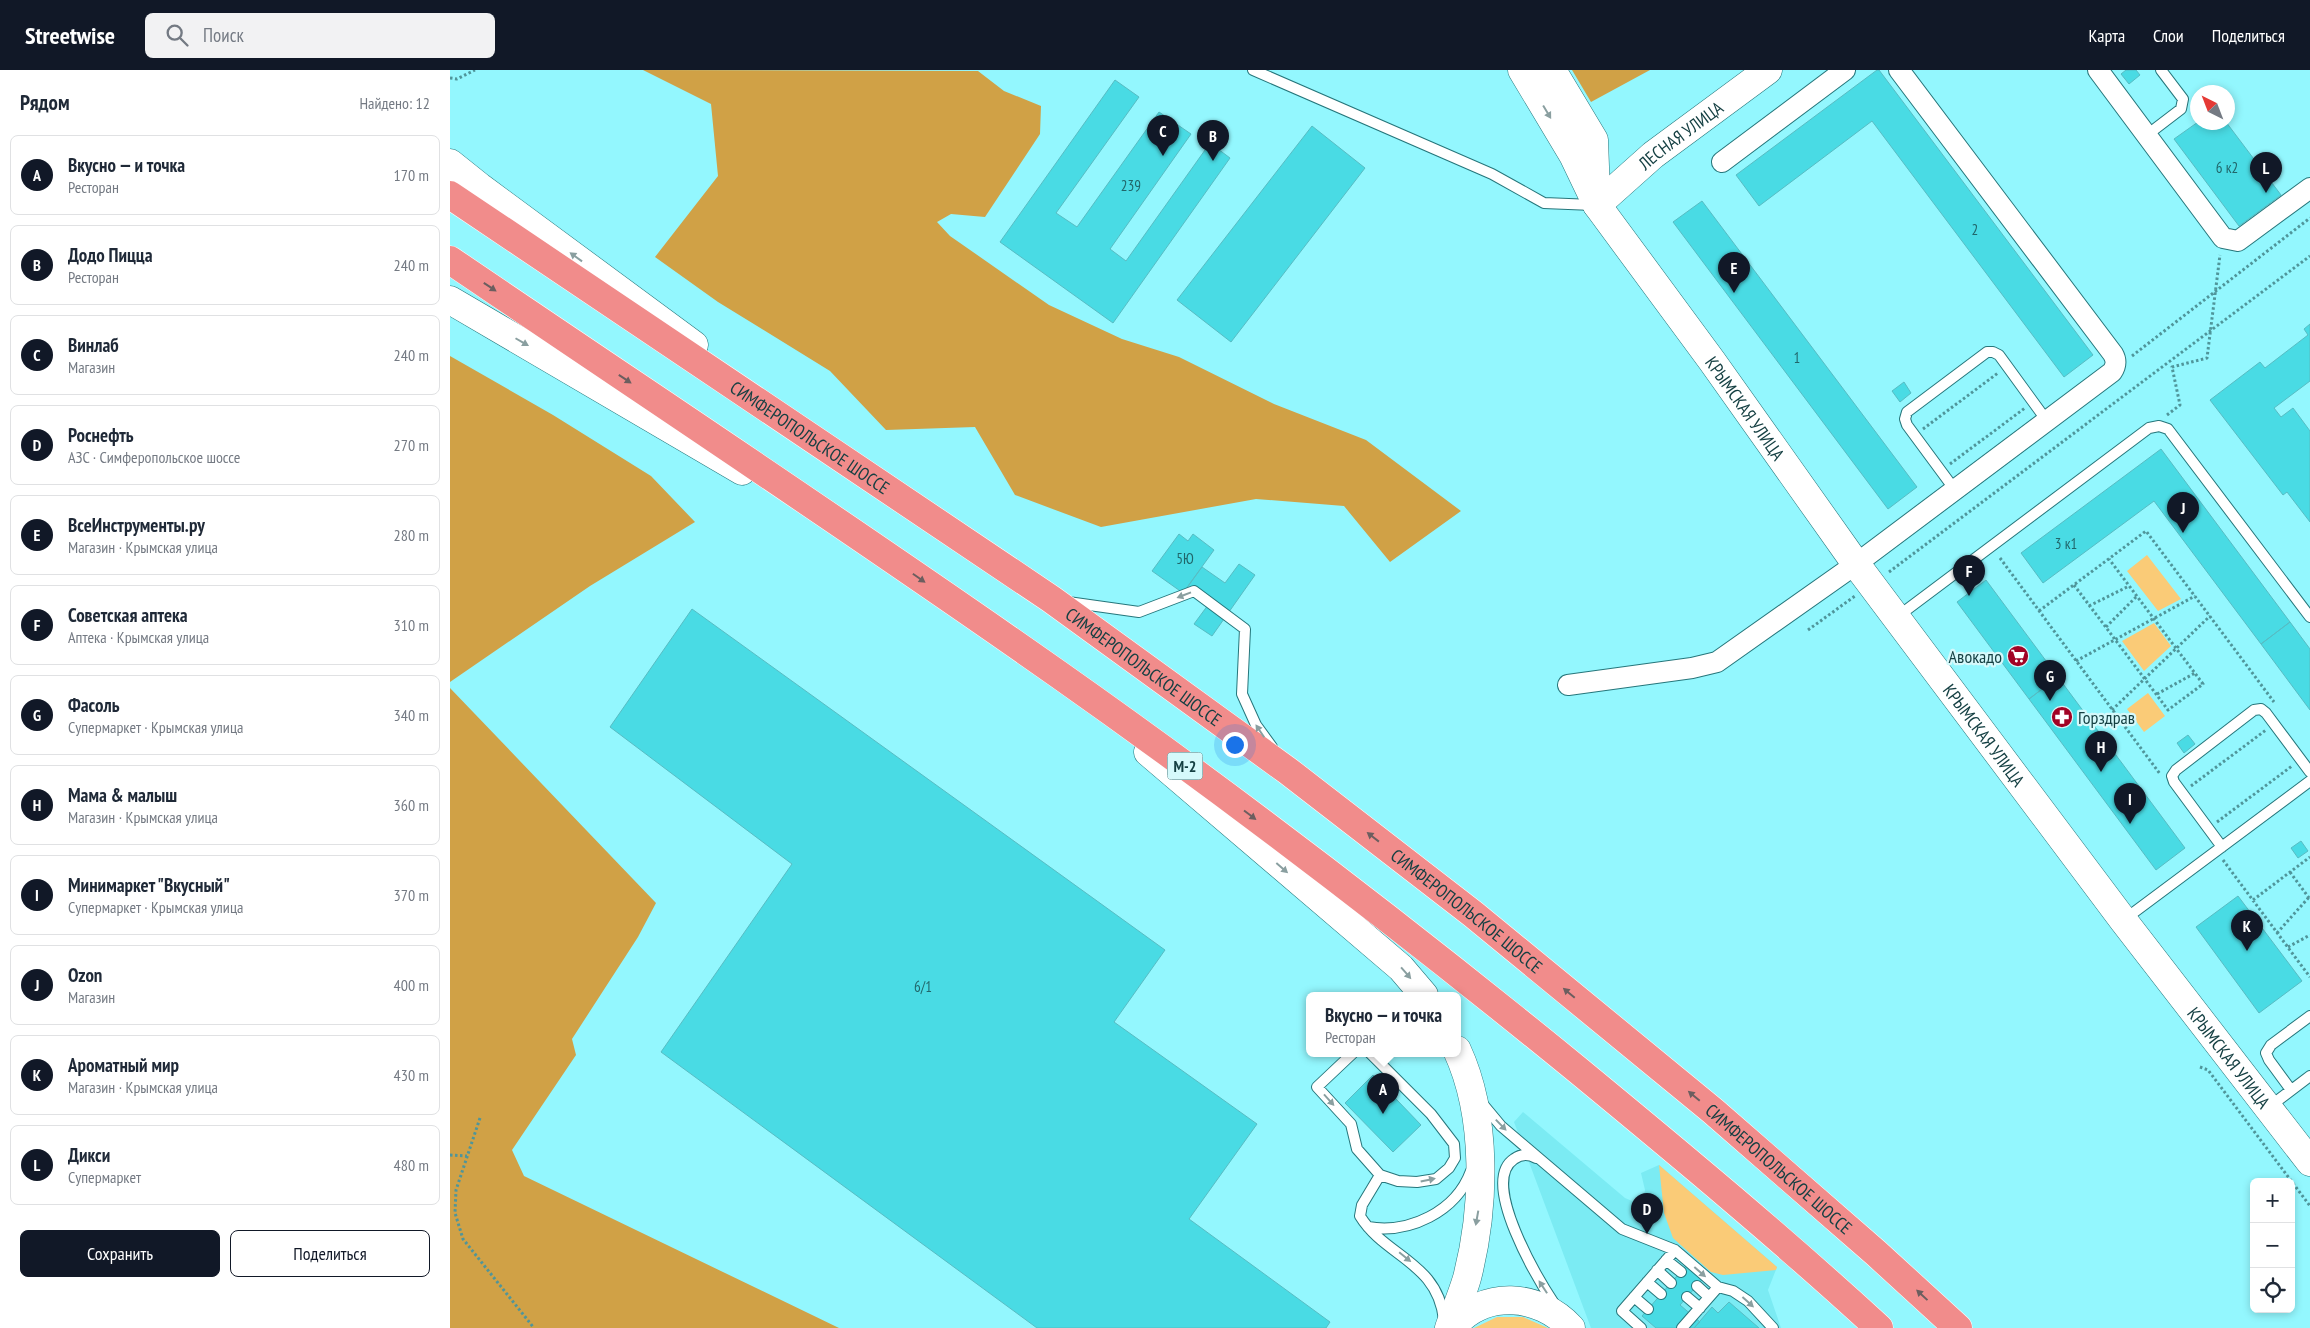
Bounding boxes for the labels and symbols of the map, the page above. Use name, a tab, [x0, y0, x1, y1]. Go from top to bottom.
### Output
north arrow	[2190, 85, 2235, 130]
street label: ЛЕСНАЯ УЛИЦА	[1633, 96, 1728, 175]
one-way arrow	[1542, 105, 1551, 118]
pin: C	[1147, 115, 1179, 156]
pin: B	[1197, 120, 1229, 161]
pin: L	[2250, 152, 2282, 193]
house number: 6 к2	[2216, 158, 2238, 177]
house number: 239	[1121, 176, 1141, 195]
house number: 2	[1972, 220, 1978, 239]
one-way arrow	[570, 252, 583, 263]
pin: E	[1718, 252, 1750, 293]
one-way arrow	[484, 282, 497, 292]
one-way arrow	[515, 338, 530, 346]
house number: 1	[1794, 348, 1800, 367]
street label: КРЫМСКАЯ УЛИЦА	[1701, 351, 1790, 465]
one-way arrow	[618, 374, 632, 383]
street label: СИМФЕРОПОЛЬСКОЕ ШОССЕ	[726, 375, 894, 499]
pin: J	[2167, 492, 2199, 533]
house number: 3 к1	[2055, 534, 2077, 553]
house number: 5Ю	[1176, 549, 1194, 568]
pin: F	[1953, 555, 1985, 596]
one-way arrow	[912, 573, 925, 583]
one-way arrow	[1176, 591, 1191, 599]
street label: СИМФЕРОПОЛЬСКОЕ ШОССЕ	[1061, 602, 1227, 731]
supermarket icon: Авокадо	[2006, 644, 2030, 668]
place label: Авокадо	[1949, 645, 2002, 668]
pin: G	[2034, 660, 2066, 701]
street label: КРЫМСКАЯ УЛИЦА	[1938, 679, 2030, 791]
pharmacy icon: Горздрав	[2050, 705, 2074, 729]
place label: Горздрав	[2078, 706, 2135, 729]
one-way arrow	[1255, 724, 1265, 738]
pin: H	[2085, 731, 2117, 772]
your location	[1222, 732, 1248, 758]
road number: М-2	[1168, 752, 1202, 779]
pin: I	[2114, 783, 2146, 824]
one-way arrow	[1243, 810, 1257, 820]
one-way arrow	[1366, 832, 1380, 842]
street label: СИМФЕРОПОЛЬСКОЕ ШОССЕ	[1386, 843, 1547, 978]
one-way arrow	[1276, 862, 1289, 873]
pin: K	[2231, 910, 2263, 951]
one-way arrow	[1400, 967, 1411, 980]
house number: 6/1	[914, 977, 932, 996]
one-way arrow	[1563, 987, 1576, 998]
street label: КРЫМСКАЯ УЛИЦА	[2183, 1002, 2276, 1113]
pin: A	[1367, 1073, 1399, 1114]
one-way arrow	[1689, 1090, 1701, 1102]
one-way arrow	[1323, 1093, 1335, 1105]
street label: СИМФЕРОПОЛЬСКОЕ ШОССЕ	[1701, 1098, 1857, 1239]
one-way arrow	[1495, 1119, 1507, 1131]
one-way arrow	[1420, 1176, 1436, 1184]
pin: D	[1631, 1193, 1663, 1234]
one-way arrow	[1473, 1210, 1481, 1226]
one-way arrow	[1398, 1252, 1411, 1263]
one-way arrow	[1693, 1266, 1706, 1277]
one-way arrow	[1538, 1280, 1547, 1293]
one-way arrow	[1916, 1289, 1928, 1301]
one-way arrow	[1742, 1297, 1755, 1308]

